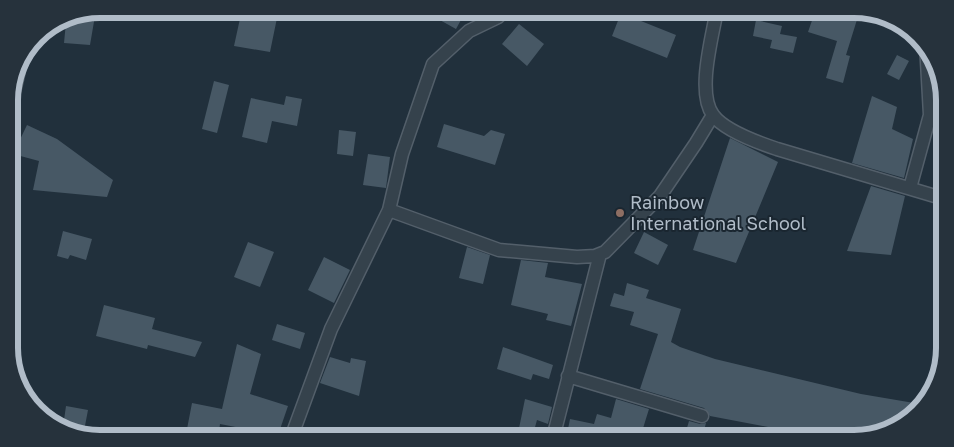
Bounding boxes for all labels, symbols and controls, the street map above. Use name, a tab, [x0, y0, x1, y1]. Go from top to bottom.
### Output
place label: Rainbow International School	[630, 191, 807, 234]
marker: Rainbow International School	[614, 207, 626, 219]

